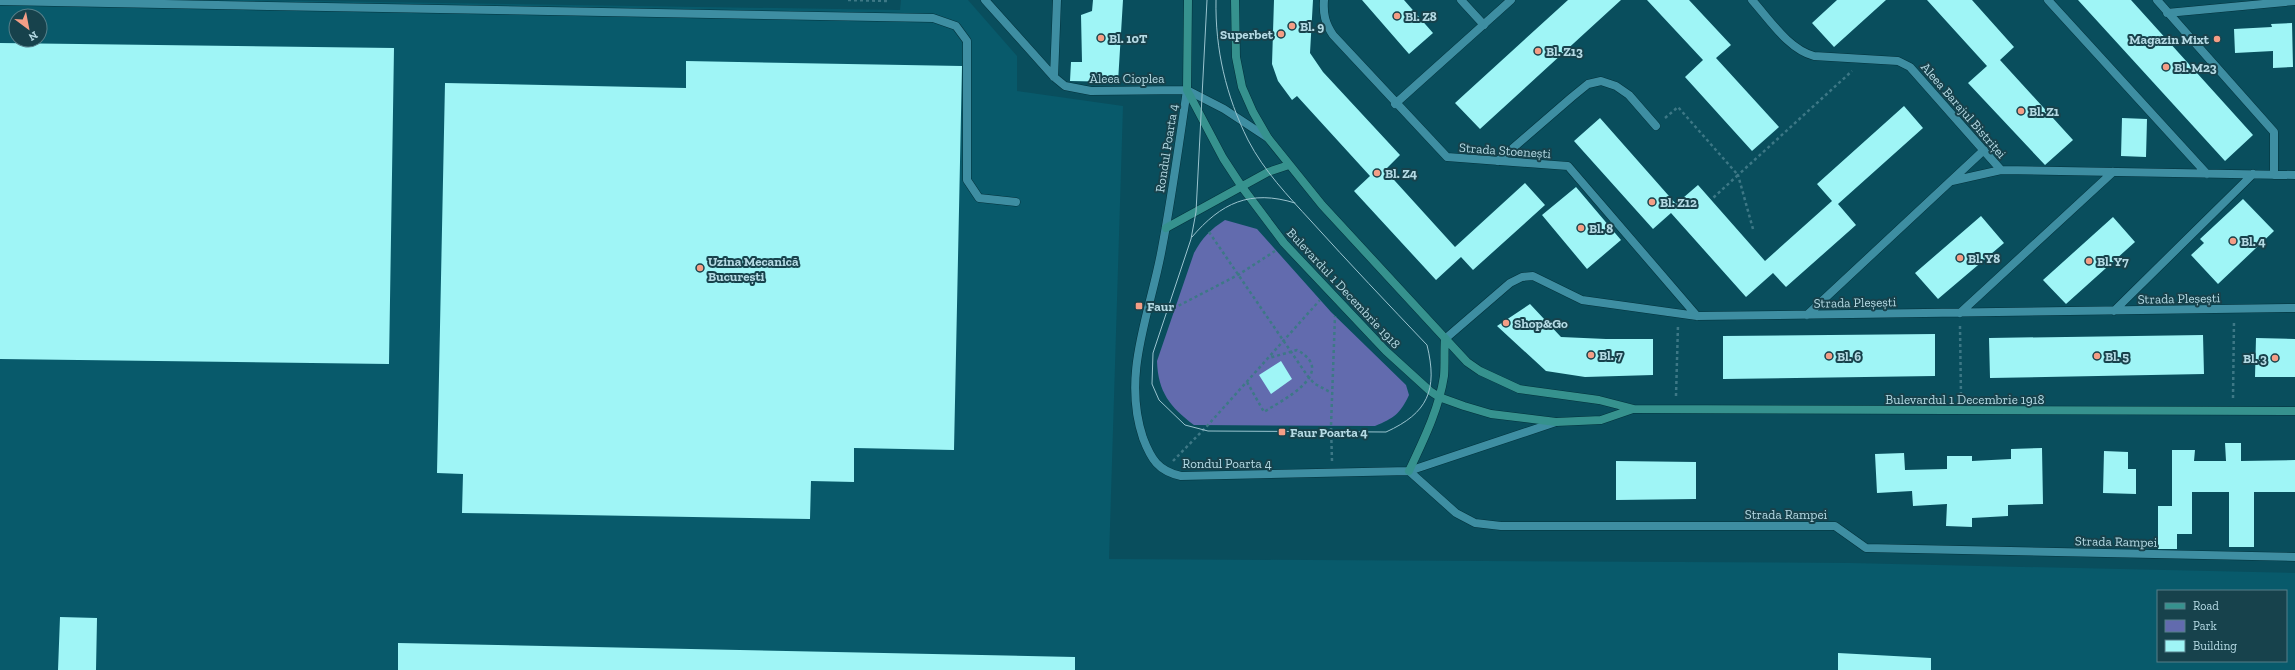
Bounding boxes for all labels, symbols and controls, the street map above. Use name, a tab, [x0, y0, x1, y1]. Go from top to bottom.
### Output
north arrow	[8, 8, 48, 48]
place label: Bl. Z8	[1405, 9, 1437, 24]
marker: Bl. Z8	[1392, 11, 1402, 21]
place label: Bl. 9	[1300, 19, 1324, 34]
marker: Bl. 9	[1287, 21, 1297, 31]
place label: Superbet	[1220, 27, 1274, 42]
text: N	[26, 28, 40, 44]
marker: Superbet	[1276, 29, 1286, 39]
place label: Bl. 10T	[1109, 31, 1148, 46]
place label: Magazin Mixt	[2129, 32, 2210, 47]
marker: Bl. 10T	[1096, 33, 1106, 43]
marker: Magazin Mixt	[2212, 34, 2222, 44]
place label: Bl. Z13	[1546, 44, 1583, 59]
marker: Bl. Z13	[1533, 46, 1543, 56]
street label: Aleea Barajul Bistriței	[1917, 59, 2009, 162]
place label: Bl. M23	[2174, 60, 2217, 75]
marker: Bl. M23	[2161, 62, 2171, 72]
street label: Aleea Cioplea	[1089, 71, 1165, 86]
street label: Rondul Poarta 4	[1152, 103, 1181, 193]
place label: Bl. Z1	[2029, 104, 2060, 119]
marker: Bl. Z1	[2016, 106, 2026, 116]
street label: Strada Stoenești	[1458, 140, 1552, 161]
place label: Bl. Z4	[1385, 166, 1418, 181]
marker: Bl. Z4	[1372, 168, 1382, 178]
place label: Bl. Z12	[1660, 195, 1697, 210]
marker: Bl. Z12	[1647, 197, 1657, 207]
place label: Bl. 8	[1589, 221, 1613, 236]
marker: Bl. 8	[1576, 223, 1586, 233]
street label: Bulevardul 1 Decembrie 1918	[1284, 225, 1403, 352]
place label: Bl. 4	[2241, 234, 2266, 249]
marker: Bl. 4	[2228, 236, 2238, 246]
place label: Bl. Y8	[1968, 251, 2000, 266]
marker: Bl. Y8	[1955, 253, 1965, 263]
place label: Uzina Mecanică București	[708, 254, 799, 284]
place label: Bl. Y7	[2097, 254, 2129, 269]
marker: Bl. Y7	[2084, 256, 2094, 266]
marker: Uzina Mecanică București	[695, 263, 705, 273]
street label: Strada Pleșești	[2137, 290, 2221, 307]
street label: Strada Pleșești	[1813, 294, 1897, 311]
place label: Faur	[1147, 299, 1174, 314]
marker: Faur	[1134, 301, 1144, 311]
place label: Shop&Go	[1514, 316, 1568, 331]
marker: Shop&Go	[1501, 318, 1511, 328]
place label: Bl. 7	[1599, 348, 1623, 363]
place label: Bl. 6	[1837, 349, 1861, 364]
place label: Bl. 5	[2105, 349, 2129, 364]
marker: Bl. 7	[1586, 350, 1596, 360]
marker: Bl. 6	[1824, 351, 1834, 361]
marker: Bl. 5	[2092, 351, 2102, 361]
place label: Bl. 3	[2243, 351, 2267, 366]
marker: Bl. 3	[2270, 353, 2280, 363]
street label: Bulevardul 1 Decembrie 1918	[1885, 392, 2045, 407]
place label: Faur Poarta 4	[1290, 425, 1368, 440]
marker: Faur Poarta 4	[1277, 427, 1287, 437]
street label: Rondul Poarta 4	[1182, 456, 1272, 471]
street label: Strada Rampei	[1745, 507, 1827, 522]
street label: Strada Rampei	[2075, 533, 2158, 550]
legend	[2157, 590, 2287, 662]
text: Road	[2193, 599, 2219, 613]
text: Park	[2193, 619, 2218, 633]
text: Building	[2193, 639, 2237, 653]

